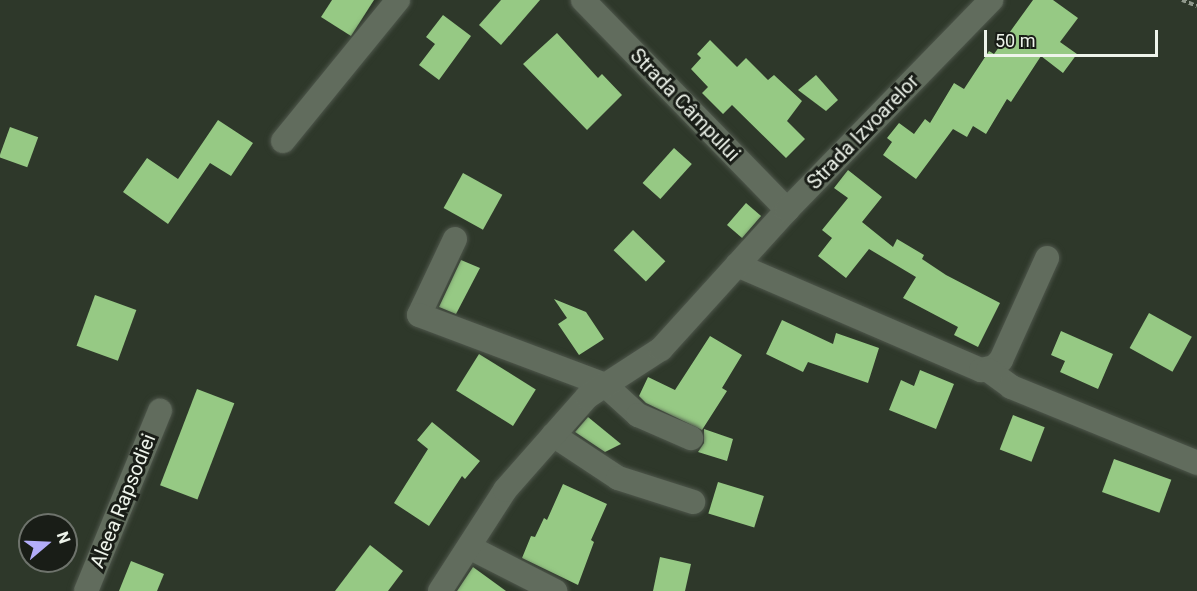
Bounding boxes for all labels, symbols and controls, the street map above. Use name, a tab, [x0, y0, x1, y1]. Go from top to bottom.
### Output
scale bar	[987, 18, 1161, 56]
text: 50 m	[995, 30, 1035, 51]
street label: Strada Câmpului	[625, 44, 745, 166]
street label: Strada Izvoarelor	[802, 70, 924, 194]
street label: Aleea Rapsodiei	[85, 430, 161, 572]
north arrow	[18, 513, 78, 573]
text: N	[53, 529, 74, 546]

